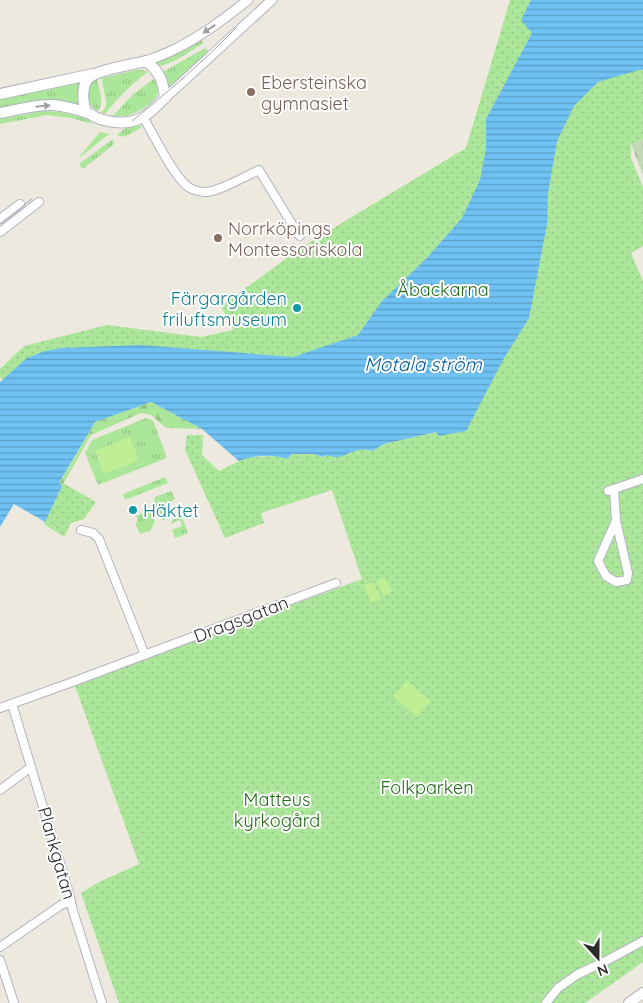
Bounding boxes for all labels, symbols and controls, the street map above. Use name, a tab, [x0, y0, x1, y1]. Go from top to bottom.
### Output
one-way arrow	[202, 24, 215, 34]
place label: Ebersteinska gymnasiet	[261, 71, 367, 115]
marker: Ebersteinska gymnasiet	[245, 86, 257, 98]
one-way arrow	[35, 102, 51, 110]
place label: Norrköpings Montessoriskola	[228, 217, 362, 261]
marker: Norrköpings Montessoriskola	[212, 232, 224, 244]
park label: Åbackarna	[397, 278, 489, 301]
place label: Färgargården friluftsmuseum	[162, 287, 287, 331]
marker: Färgargården friluftsmuseum	[291, 302, 303, 314]
water label: Motala ström	[364, 352, 483, 376]
place label: Häktet	[143, 499, 199, 522]
marker: Häktet	[127, 504, 139, 516]
street label: Dragsgatan	[190, 590, 292, 648]
park label: Folkparken	[380, 776, 474, 799]
park label: Matteus kyrkogård	[234, 788, 320, 832]
street label: Plankgatan	[33, 804, 81, 902]
north arrow	[573, 933, 623, 983]
text: N	[595, 960, 611, 980]

